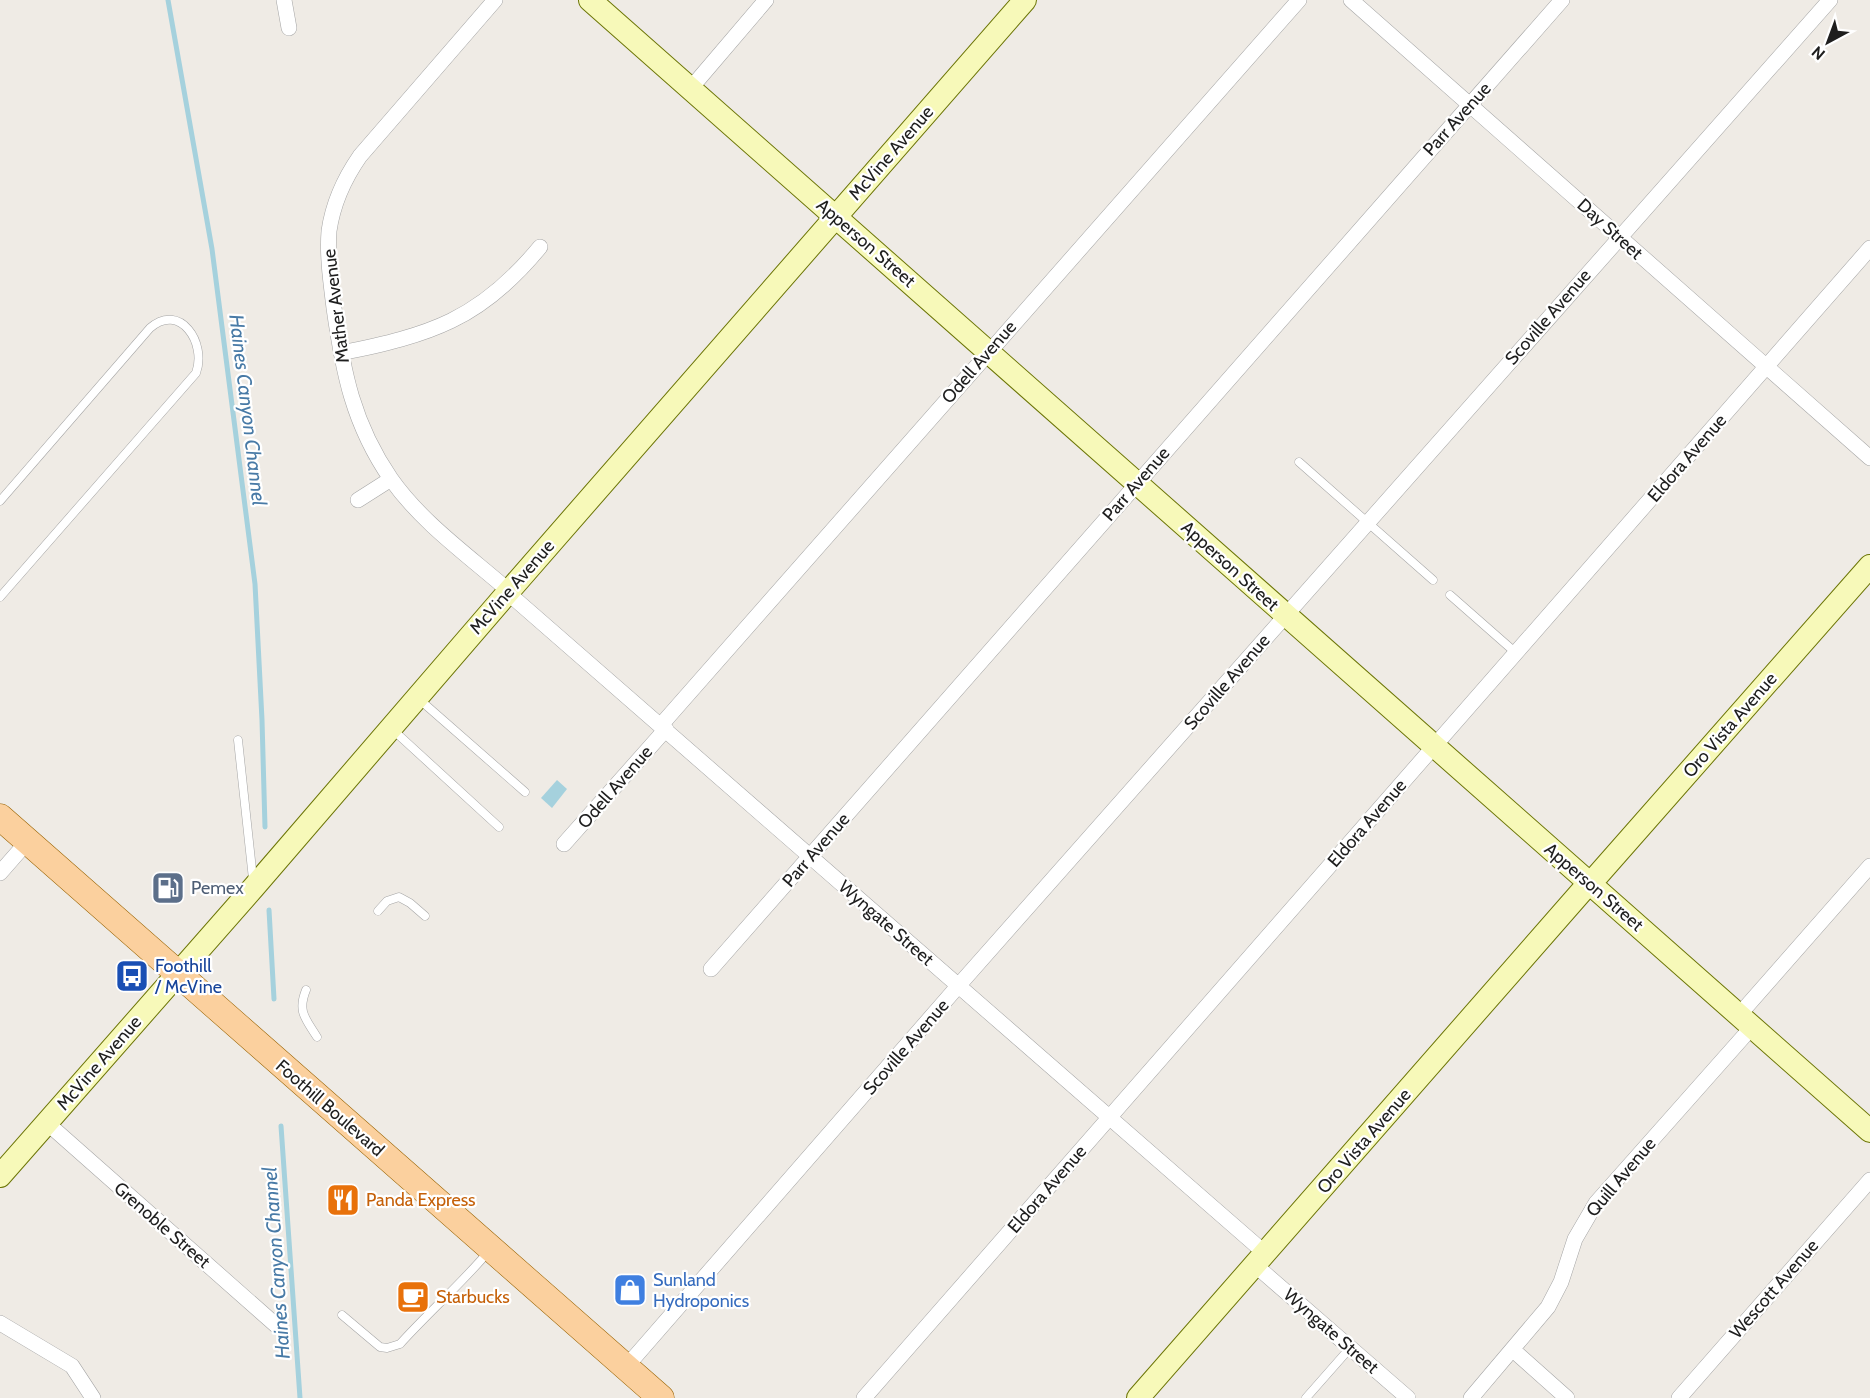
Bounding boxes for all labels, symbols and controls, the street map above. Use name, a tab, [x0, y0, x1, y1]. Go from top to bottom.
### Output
north arrow	[1798, 12, 1858, 72]
text: N	[1808, 42, 1829, 64]
street label: Parr Avenue	[1418, 78, 1496, 160]
street label: McVine Avenue	[844, 101, 938, 205]
street label: Apperson Street	[812, 194, 920, 292]
street label: Day Street	[1573, 194, 1647, 264]
street label: Mather Avenue	[318, 248, 354, 364]
street label: Scoville Avenue	[1500, 265, 1596, 369]
water label: Haines Canyon Channel	[224, 313, 272, 507]
street label: Odell Avenue	[937, 316, 1021, 408]
street label: Eldora Avenue	[1643, 410, 1731, 506]
street label: Parr Avenue	[1098, 442, 1174, 526]
street label: Apperson Street	[1177, 516, 1283, 616]
street label: McVine Avenue	[465, 535, 559, 639]
street label: Scoville Avenue	[1179, 630, 1275, 734]
street label: Oro Vista Avenue	[1678, 668, 1782, 782]
street label: Odell Avenue	[573, 741, 657, 833]
street label: Eldora Avenue	[1323, 775, 1411, 871]
street label: Parr Avenue	[778, 808, 854, 892]
street label: Apperson Street	[1540, 838, 1648, 936]
fuel station icon: Pemex	[150, 870, 186, 906]
street label: Wyngate Street	[834, 876, 938, 970]
place label: Pemex	[191, 877, 244, 899]
place label: Foothill / McVine	[154, 955, 222, 998]
bus stop icon: Foothill / McVine	[114, 958, 150, 994]
street label: Scoville Avenue	[858, 995, 954, 1099]
street label: McVine Avenue	[52, 1011, 146, 1115]
street label: Foothill Boulevard	[271, 1055, 389, 1161]
street label: Oro Vista Avenue	[1312, 1084, 1416, 1198]
street label: Quill Avenue	[1582, 1133, 1660, 1221]
street label: Eldora Avenue	[1003, 1141, 1091, 1237]
water label: Haines Canyon Channel	[257, 1166, 295, 1360]
street label: Grenoble Street	[109, 1177, 215, 1273]
restaurant icon: Panda Express	[325, 1182, 361, 1218]
place label: Panda Express	[366, 1189, 476, 1211]
street label: Wescott Avenue	[1725, 1235, 1823, 1343]
place label: Sunland Hydroponics	[653, 1269, 749, 1312]
shop icon: Sunland Hydroponics	[612, 1272, 648, 1308]
cafe icon: Starbucks	[395, 1279, 431, 1315]
street label: Wyngate Street	[1279, 1284, 1383, 1378]
place label: Starbucks	[436, 1286, 510, 1308]

